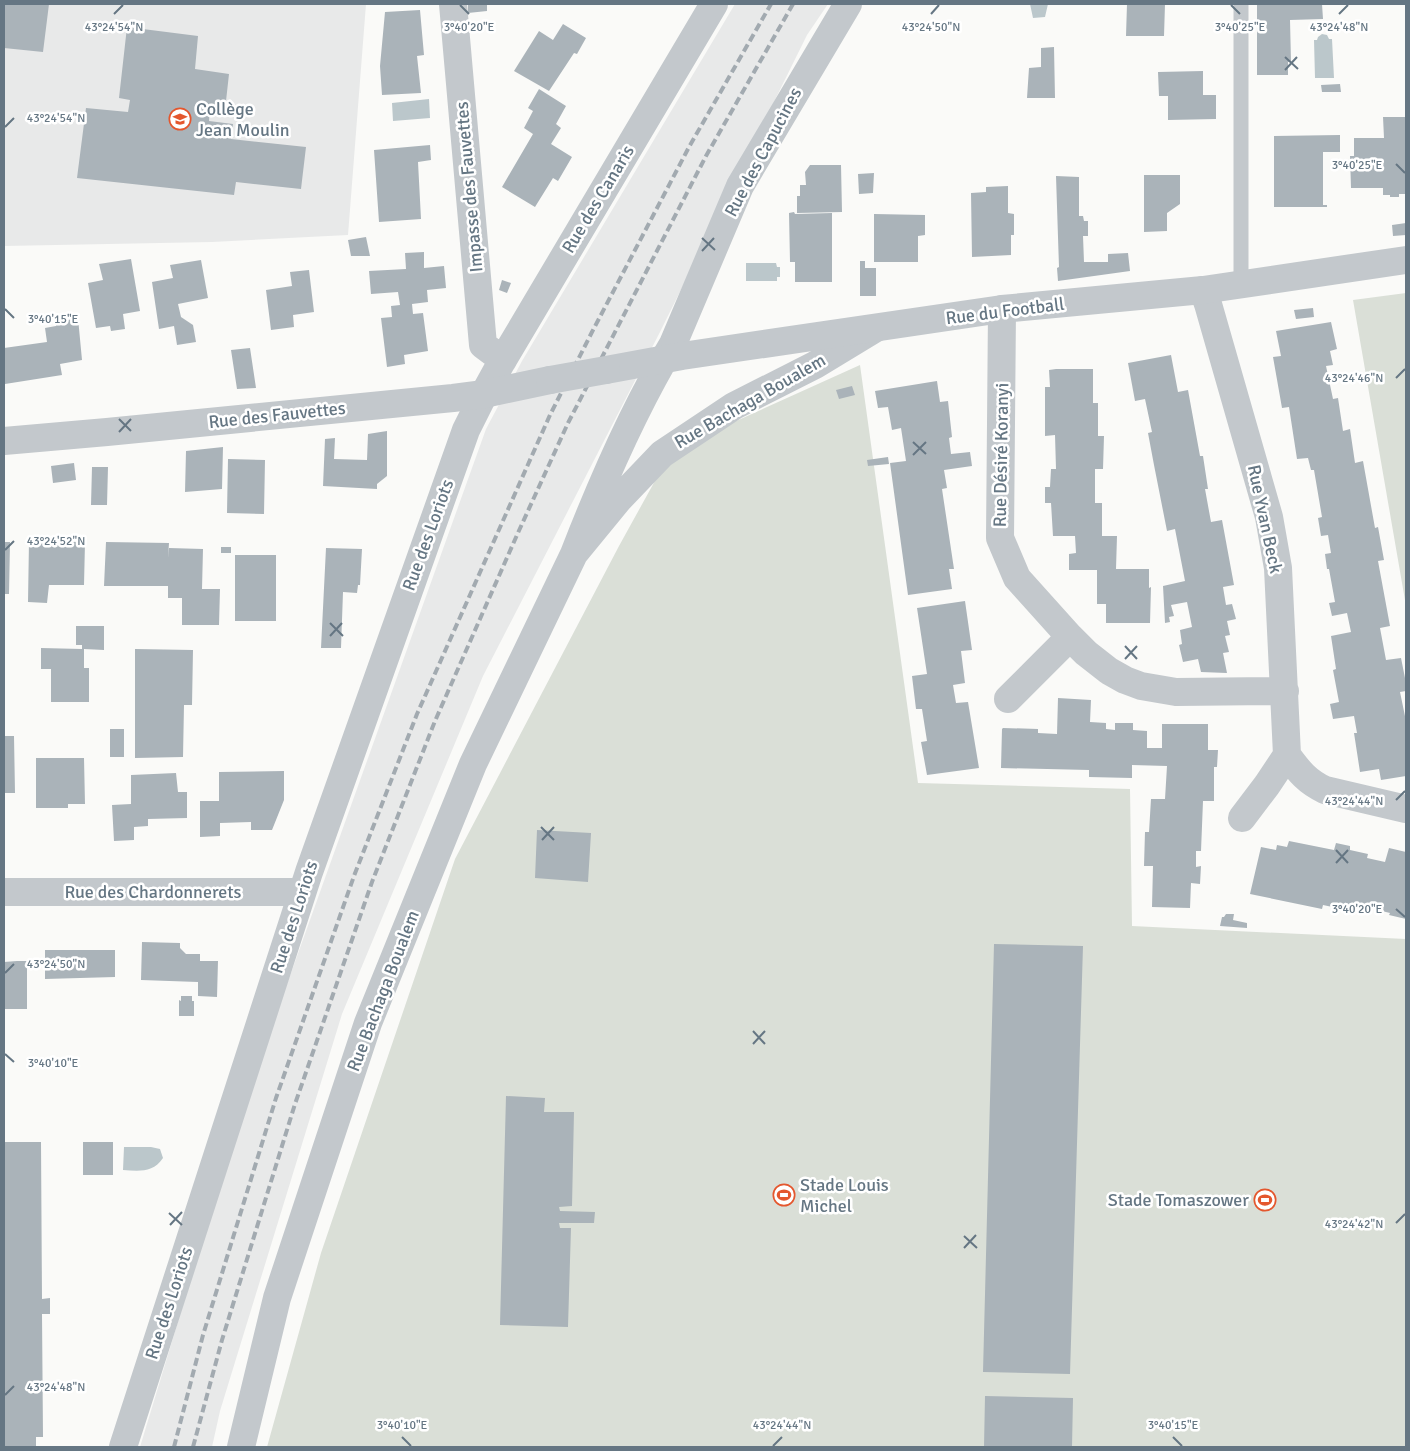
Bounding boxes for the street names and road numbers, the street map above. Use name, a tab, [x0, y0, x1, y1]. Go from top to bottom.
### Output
street label: Rue des Capucines	[720, 84, 806, 220]
street label: Impasse des Fauvettes	[451, 101, 487, 273]
street label: Rue des Canaris	[557, 141, 639, 257]
street label: Rue du Football	[944, 293, 1066, 329]
street label: Rue Bachaga Boualem	[671, 349, 829, 453]
street label: Rue Désiré Koranyi	[989, 383, 1013, 527]
street label: Rue des Fauvettes	[207, 397, 347, 433]
street label: Rue Yvan Beck	[1243, 463, 1287, 575]
street label: Rue des Loriots	[398, 476, 458, 594]
street label: Rue des Loriots	[265, 858, 323, 976]
street label: Rue des Chardonnerets	[65, 881, 242, 903]
street label: Rue Bachaga Boualem	[342, 907, 424, 1075]
street label: Rue des Loriots	[140, 1244, 198, 1362]

